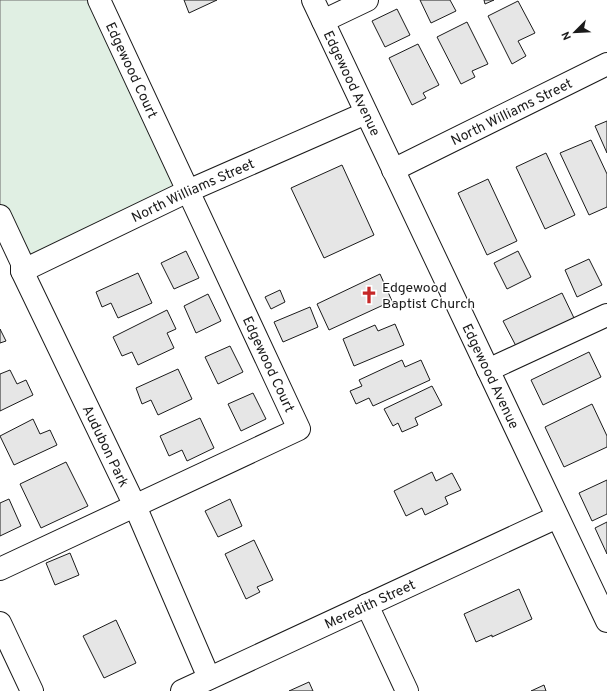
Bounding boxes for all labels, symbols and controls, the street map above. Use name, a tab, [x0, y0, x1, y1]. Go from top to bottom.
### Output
north arrow	[555, 12, 595, 52]
street label: Edgewood Court	[101, 20, 160, 121]
street label: Edgewood Avenue	[319, 28, 383, 139]
text: N	[559, 29, 575, 42]
street label: North Williams Street	[448, 76, 575, 150]
street label: North Williams Street	[129, 156, 257, 227]
place label: Edgewood Baptist Church	[382, 280, 475, 313]
church icon: Edgewood Baptist Church	[359, 285, 379, 305]
street label: Edgewood Court	[238, 314, 297, 415]
street label: Edgewood Avenue	[457, 321, 522, 432]
street label: Audubon Park	[78, 403, 132, 490]
street label: Meredith Street	[322, 577, 418, 634]

